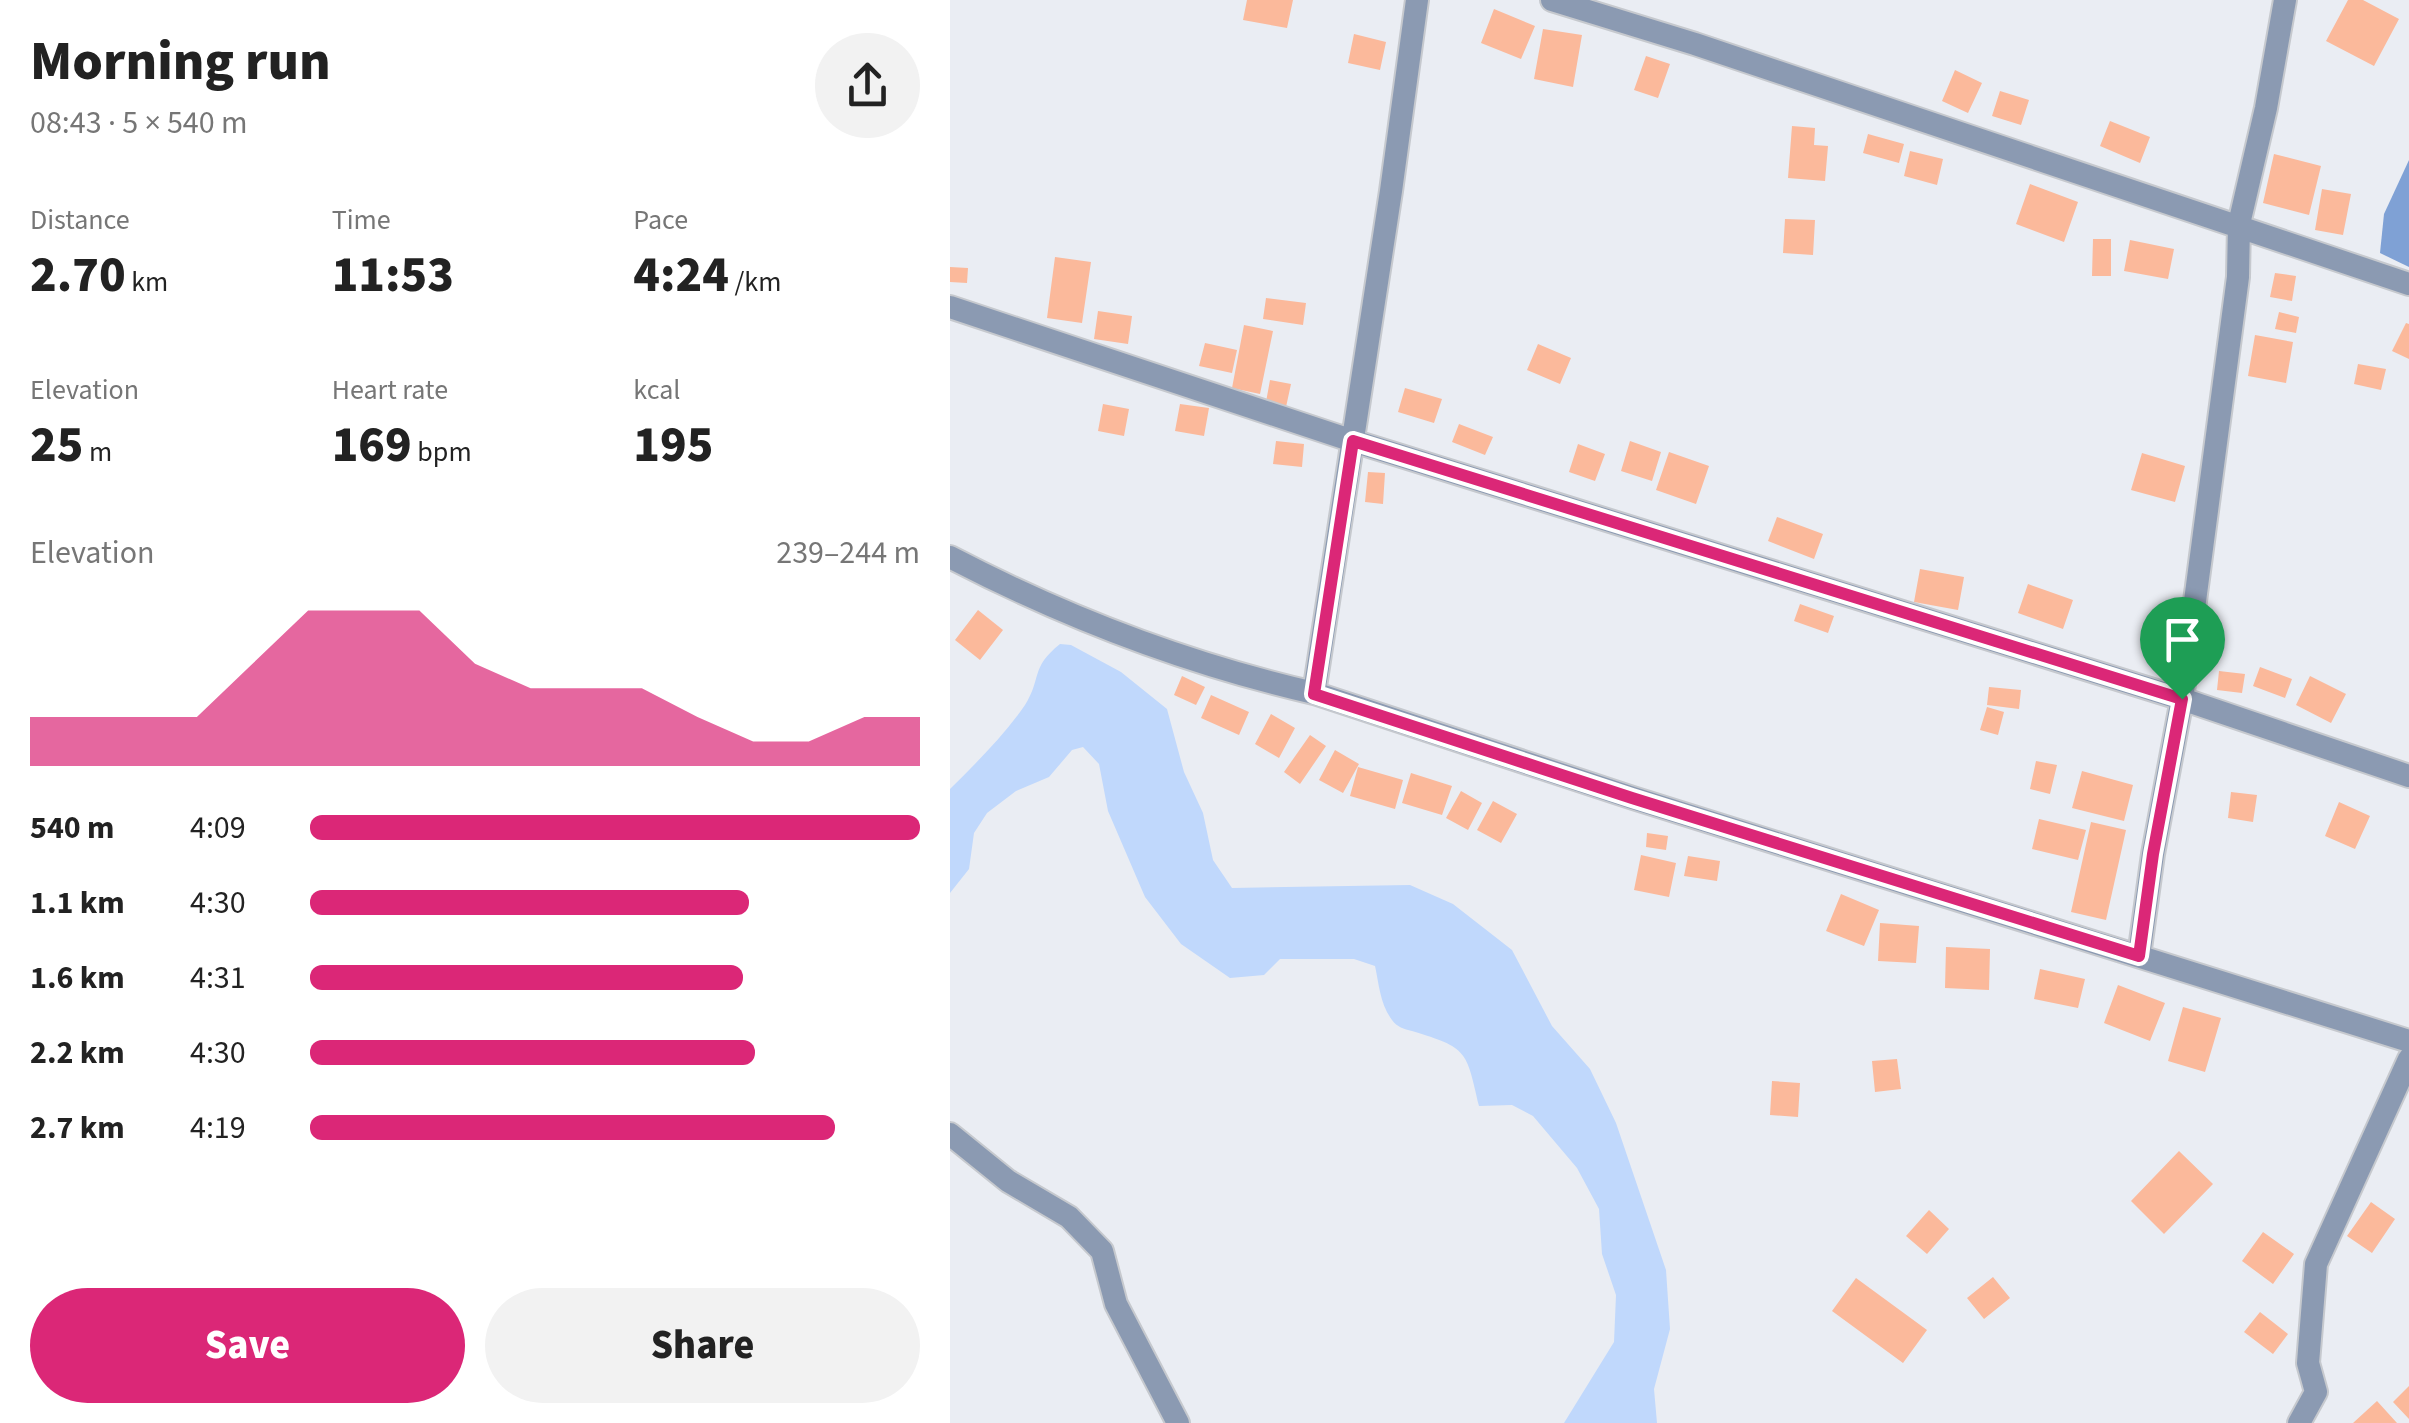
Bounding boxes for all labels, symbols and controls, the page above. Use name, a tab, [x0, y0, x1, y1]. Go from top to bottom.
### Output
text: Morning run	[30, 23, 331, 101]
button: share	[815, 33, 920, 138]
text: 08:43 · 5 × 540 m	[30, 100, 248, 146]
text: Distance	[30, 200, 130, 240]
text: Time	[332, 200, 391, 240]
text: Pace	[633, 200, 688, 240]
text: 2.70	[30, 240, 126, 311]
text: 11:53	[332, 240, 454, 311]
text: 4:24	[633, 240, 729, 311]
text: km	[126, 262, 168, 302]
text: /km	[729, 262, 781, 302]
text: Elevation	[30, 370, 139, 410]
text: Heart rate	[332, 370, 448, 410]
text: kcal	[633, 370, 680, 410]
text: 25	[30, 410, 83, 481]
text: 169	[332, 410, 412, 481]
text: 195	[633, 410, 713, 481]
text: m	[83, 432, 112, 472]
text: bpm	[412, 432, 472, 472]
text: Elevation	[30, 530, 155, 576]
text: 239–244 m	[776, 530, 920, 576]
pin	[2140, 597, 2225, 700]
icon: arrive	[2155, 612, 2210, 667]
text: 540 m	[30, 805, 115, 851]
text: 4:09	[190, 805, 246, 851]
text: 1.1 km	[30, 880, 125, 926]
text: 4:30	[190, 880, 246, 926]
text: 1.6 km	[30, 955, 125, 1001]
text: 4:31	[190, 955, 246, 1001]
text: 2.2 km	[30, 1030, 125, 1076]
text: 4:30	[190, 1030, 246, 1076]
text: 2.7 km	[30, 1105, 125, 1151]
text: 4:19	[190, 1105, 246, 1151]
button: Save	[30, 1288, 465, 1403]
button: Share	[485, 1288, 920, 1403]

